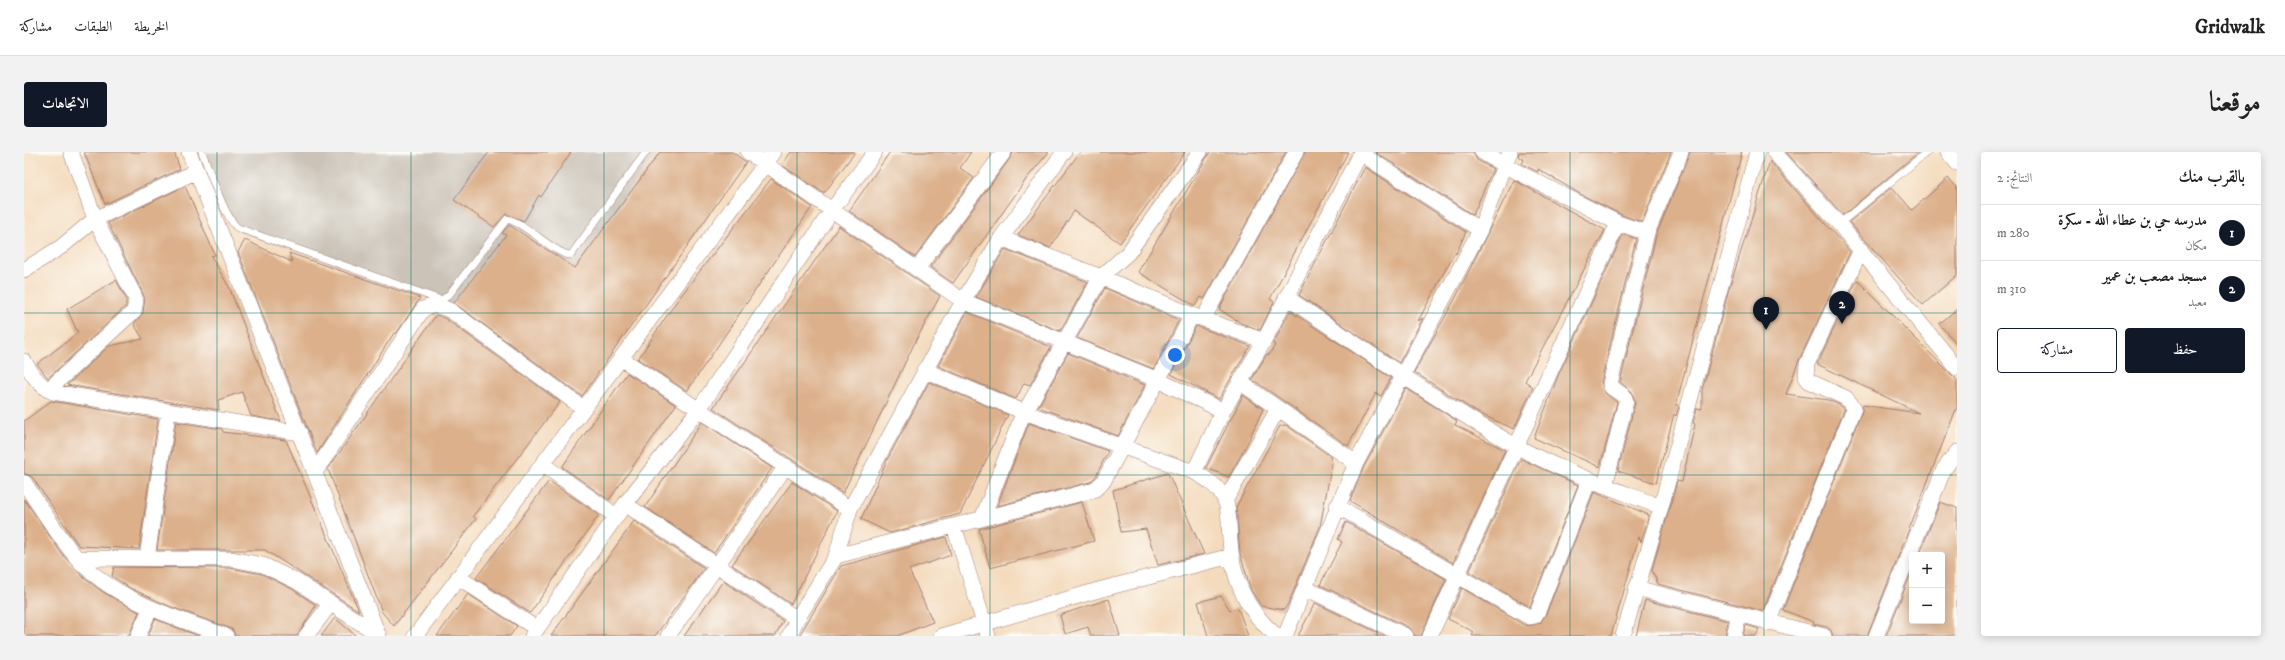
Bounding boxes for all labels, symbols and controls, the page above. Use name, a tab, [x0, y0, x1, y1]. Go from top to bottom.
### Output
text: Gridwalk	[2195, 16, 2265, 39]
text: مشاركة	[20, 18, 52, 36]
text: الطبقات	[74, 18, 112, 36]
text: الخريطة	[134, 18, 168, 36]
button: الاتجاهات	[24, 82, 107, 127]
text: موقعنا	[2209, 85, 2261, 120]
text: بالقرب منك	[2179, 166, 2245, 188]
text: النتائج: 2	[1997, 170, 2032, 186]
text: مدرسه حي بن عطاء الله - سكرة	[2058, 211, 2207, 230]
text: 280 m	[1997, 225, 2029, 241]
text: 1	[2230, 225, 2234, 241]
text: مكان	[2185, 238, 2207, 254]
text: مسجد مصعب بن عمير	[2102, 267, 2207, 286]
text: 310 m	[1997, 281, 2026, 297]
text: 2	[2229, 281, 2235, 297]
pin: 2	[1829, 291, 1855, 324]
text: معبد	[2188, 294, 2207, 310]
pin: 1	[1753, 297, 1779, 330]
button: مشاركة	[1997, 328, 2117, 373]
button: حفظ	[2125, 328, 2245, 373]
your location	[1165, 345, 1185, 365]
map controls	[1909, 552, 1945, 624]
button: +	[1909, 552, 1945, 588]
button: −	[1909, 588, 1945, 624]

